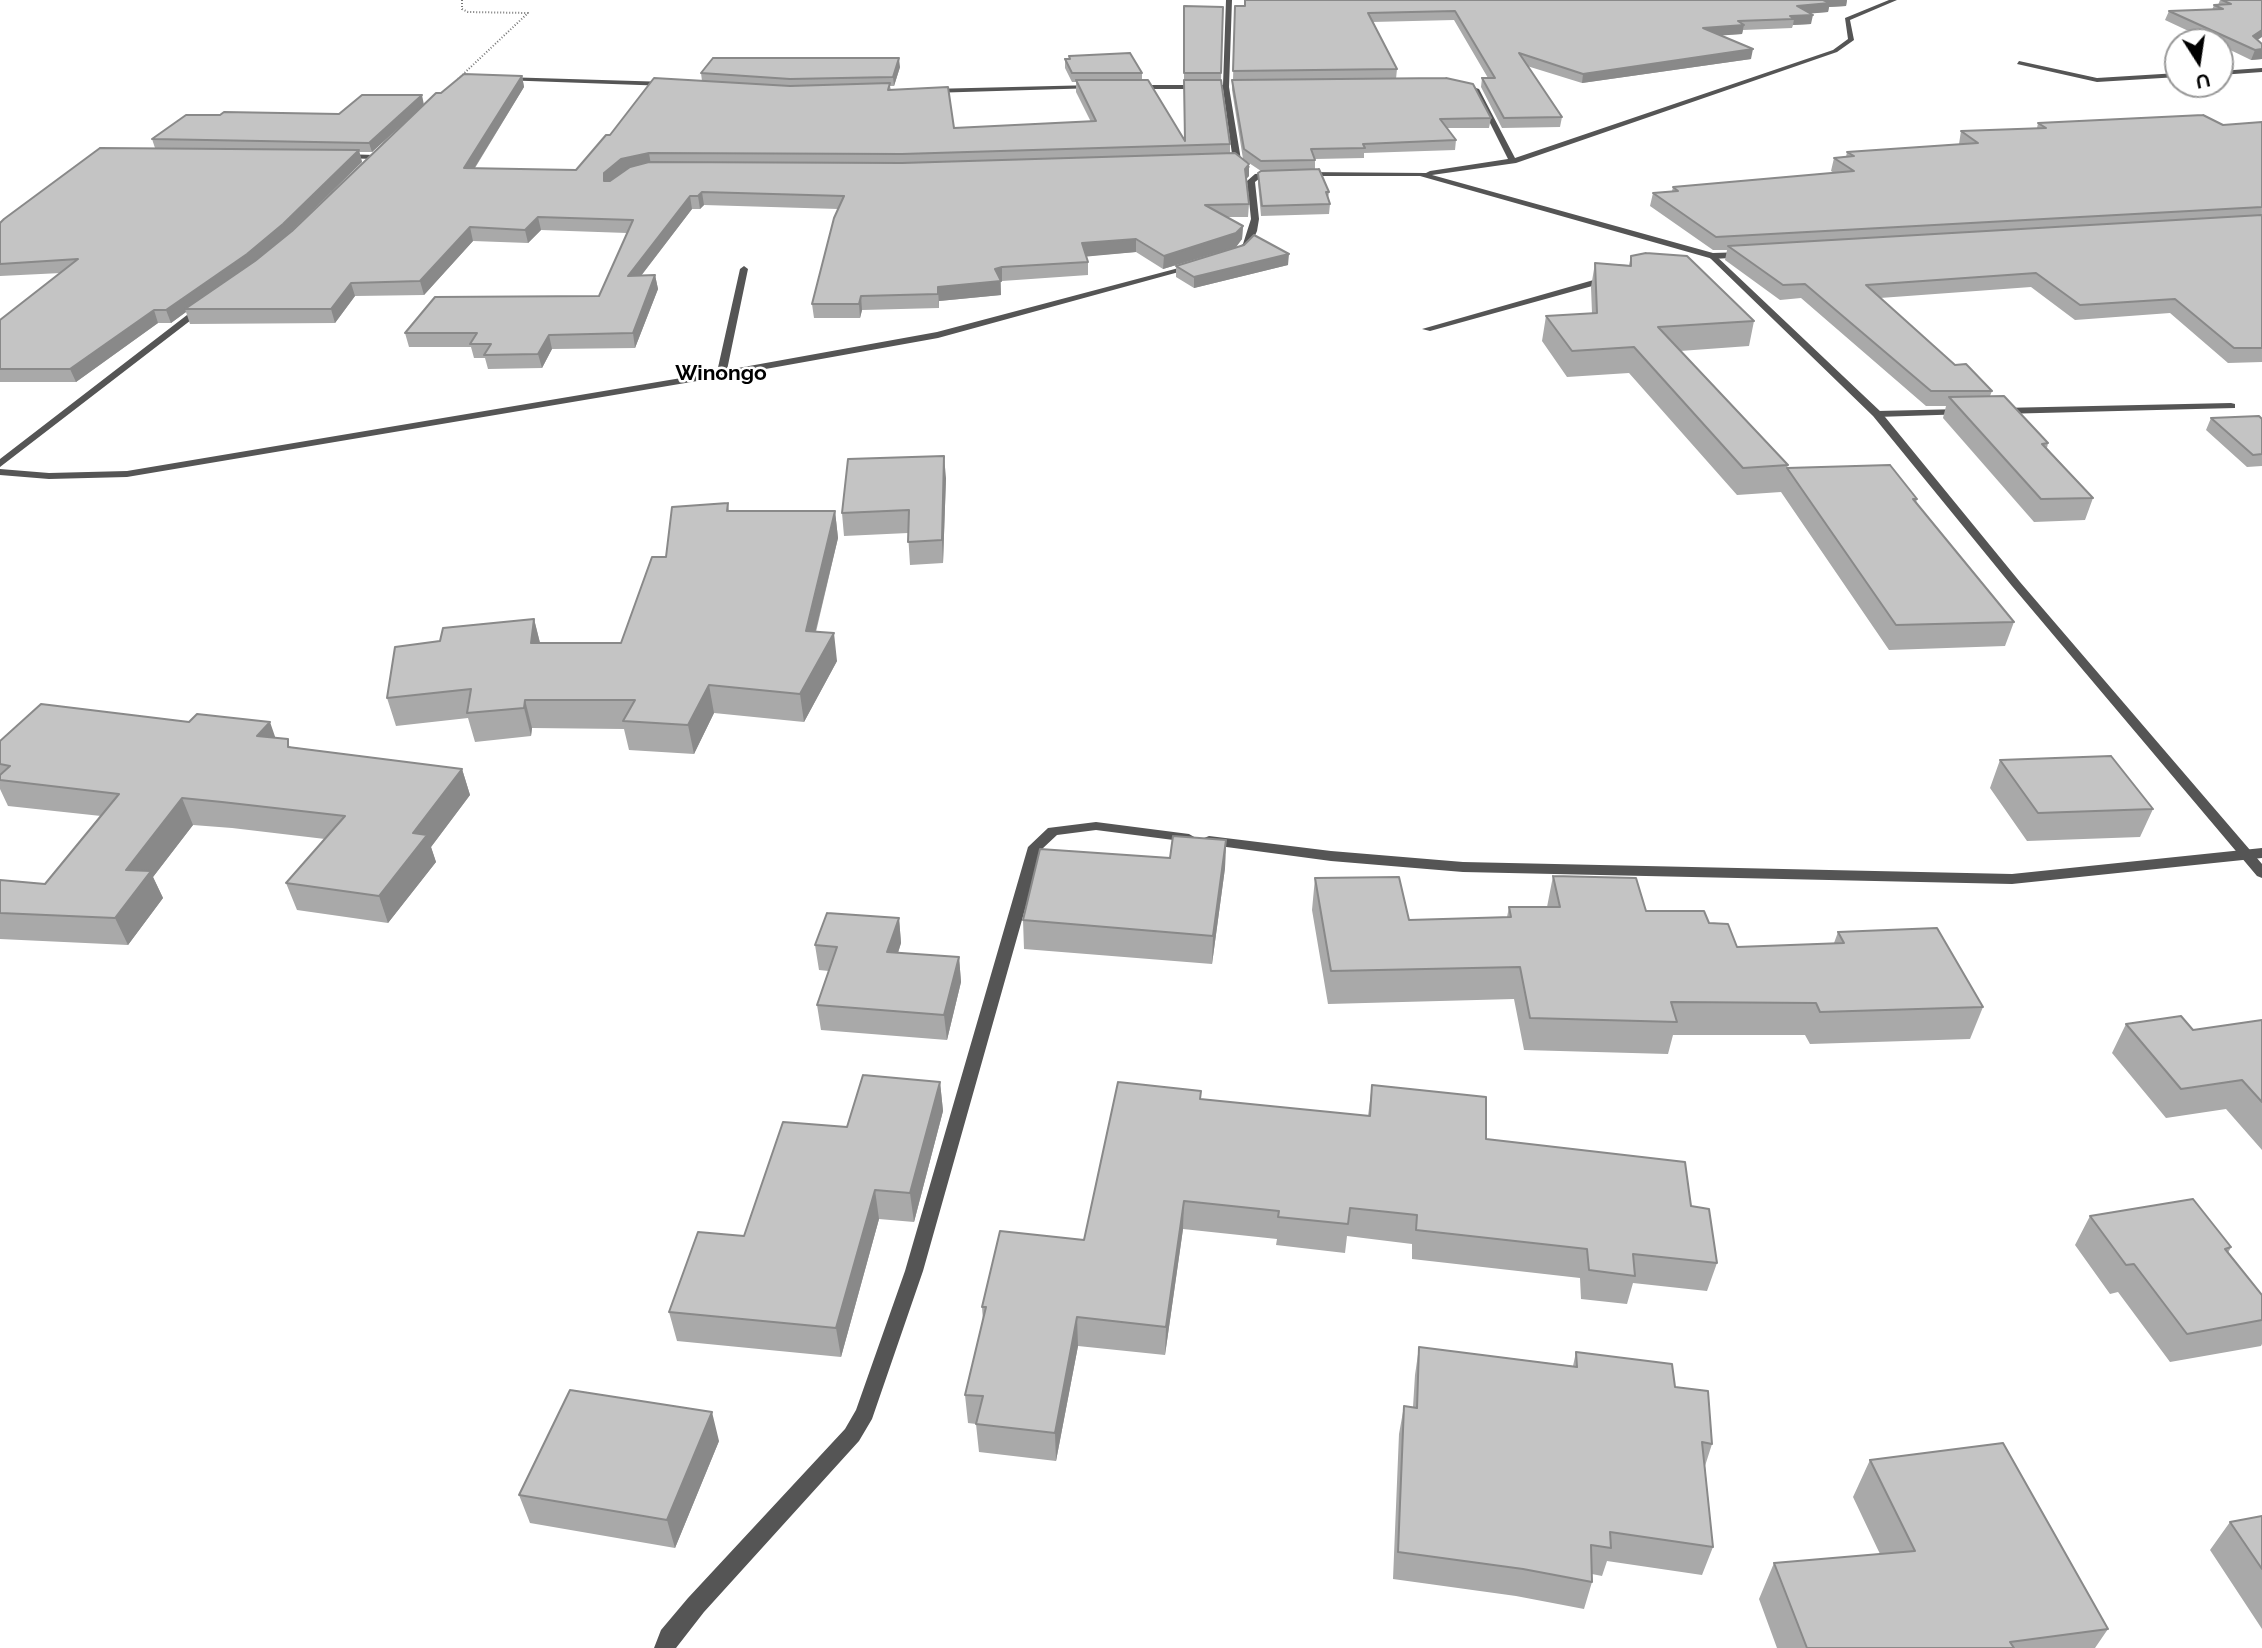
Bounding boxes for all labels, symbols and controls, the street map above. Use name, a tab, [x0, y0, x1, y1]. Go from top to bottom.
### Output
north arrow	[2164, 28, 2234, 98]
text: U	[2194, 69, 2212, 94]
district label: Winongo	[675, 361, 767, 387]

